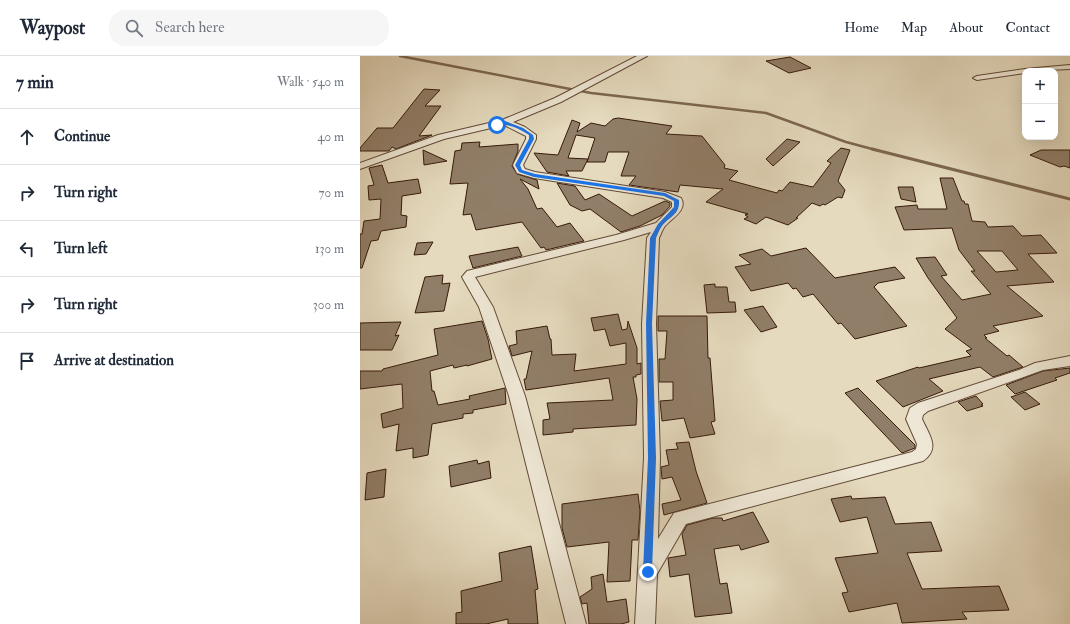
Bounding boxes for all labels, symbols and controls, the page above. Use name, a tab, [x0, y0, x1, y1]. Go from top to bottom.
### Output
search box	[109, 10, 389, 46]
text: Waypost	[20, 16, 85, 40]
icon: search	[123, 17, 145, 39]
text: Search here	[155, 18, 224, 37]
text: Home	[844, 19, 879, 36]
text: Map	[901, 19, 927, 36]
text: About	[949, 19, 983, 36]
text: Contact	[1005, 19, 1050, 36]
map controls	[1022, 68, 1058, 140]
button: +	[1022, 68, 1058, 104]
text: 7 min	[16, 72, 54, 93]
text: Walk · 540 m	[277, 74, 344, 90]
button: −	[1022, 104, 1058, 140]
route start	[488, 116, 506, 134]
icon: ahead	[16, 126, 38, 148]
text: Continue	[54, 127, 110, 146]
text: 40 m	[318, 129, 344, 145]
icon: right	[16, 182, 38, 204]
text: Turn right	[54, 183, 117, 202]
text: 70 m	[319, 185, 344, 201]
icon: left	[16, 238, 38, 260]
text: Turn left	[54, 239, 108, 258]
text: 130 m	[315, 241, 344, 257]
icon: right	[16, 294, 38, 316]
text: Turn right	[54, 295, 117, 314]
text: 300 m	[313, 297, 344, 313]
icon: arrive	[16, 350, 38, 372]
text: Arrive at destination	[54, 351, 174, 370]
route end	[639, 563, 657, 581]

